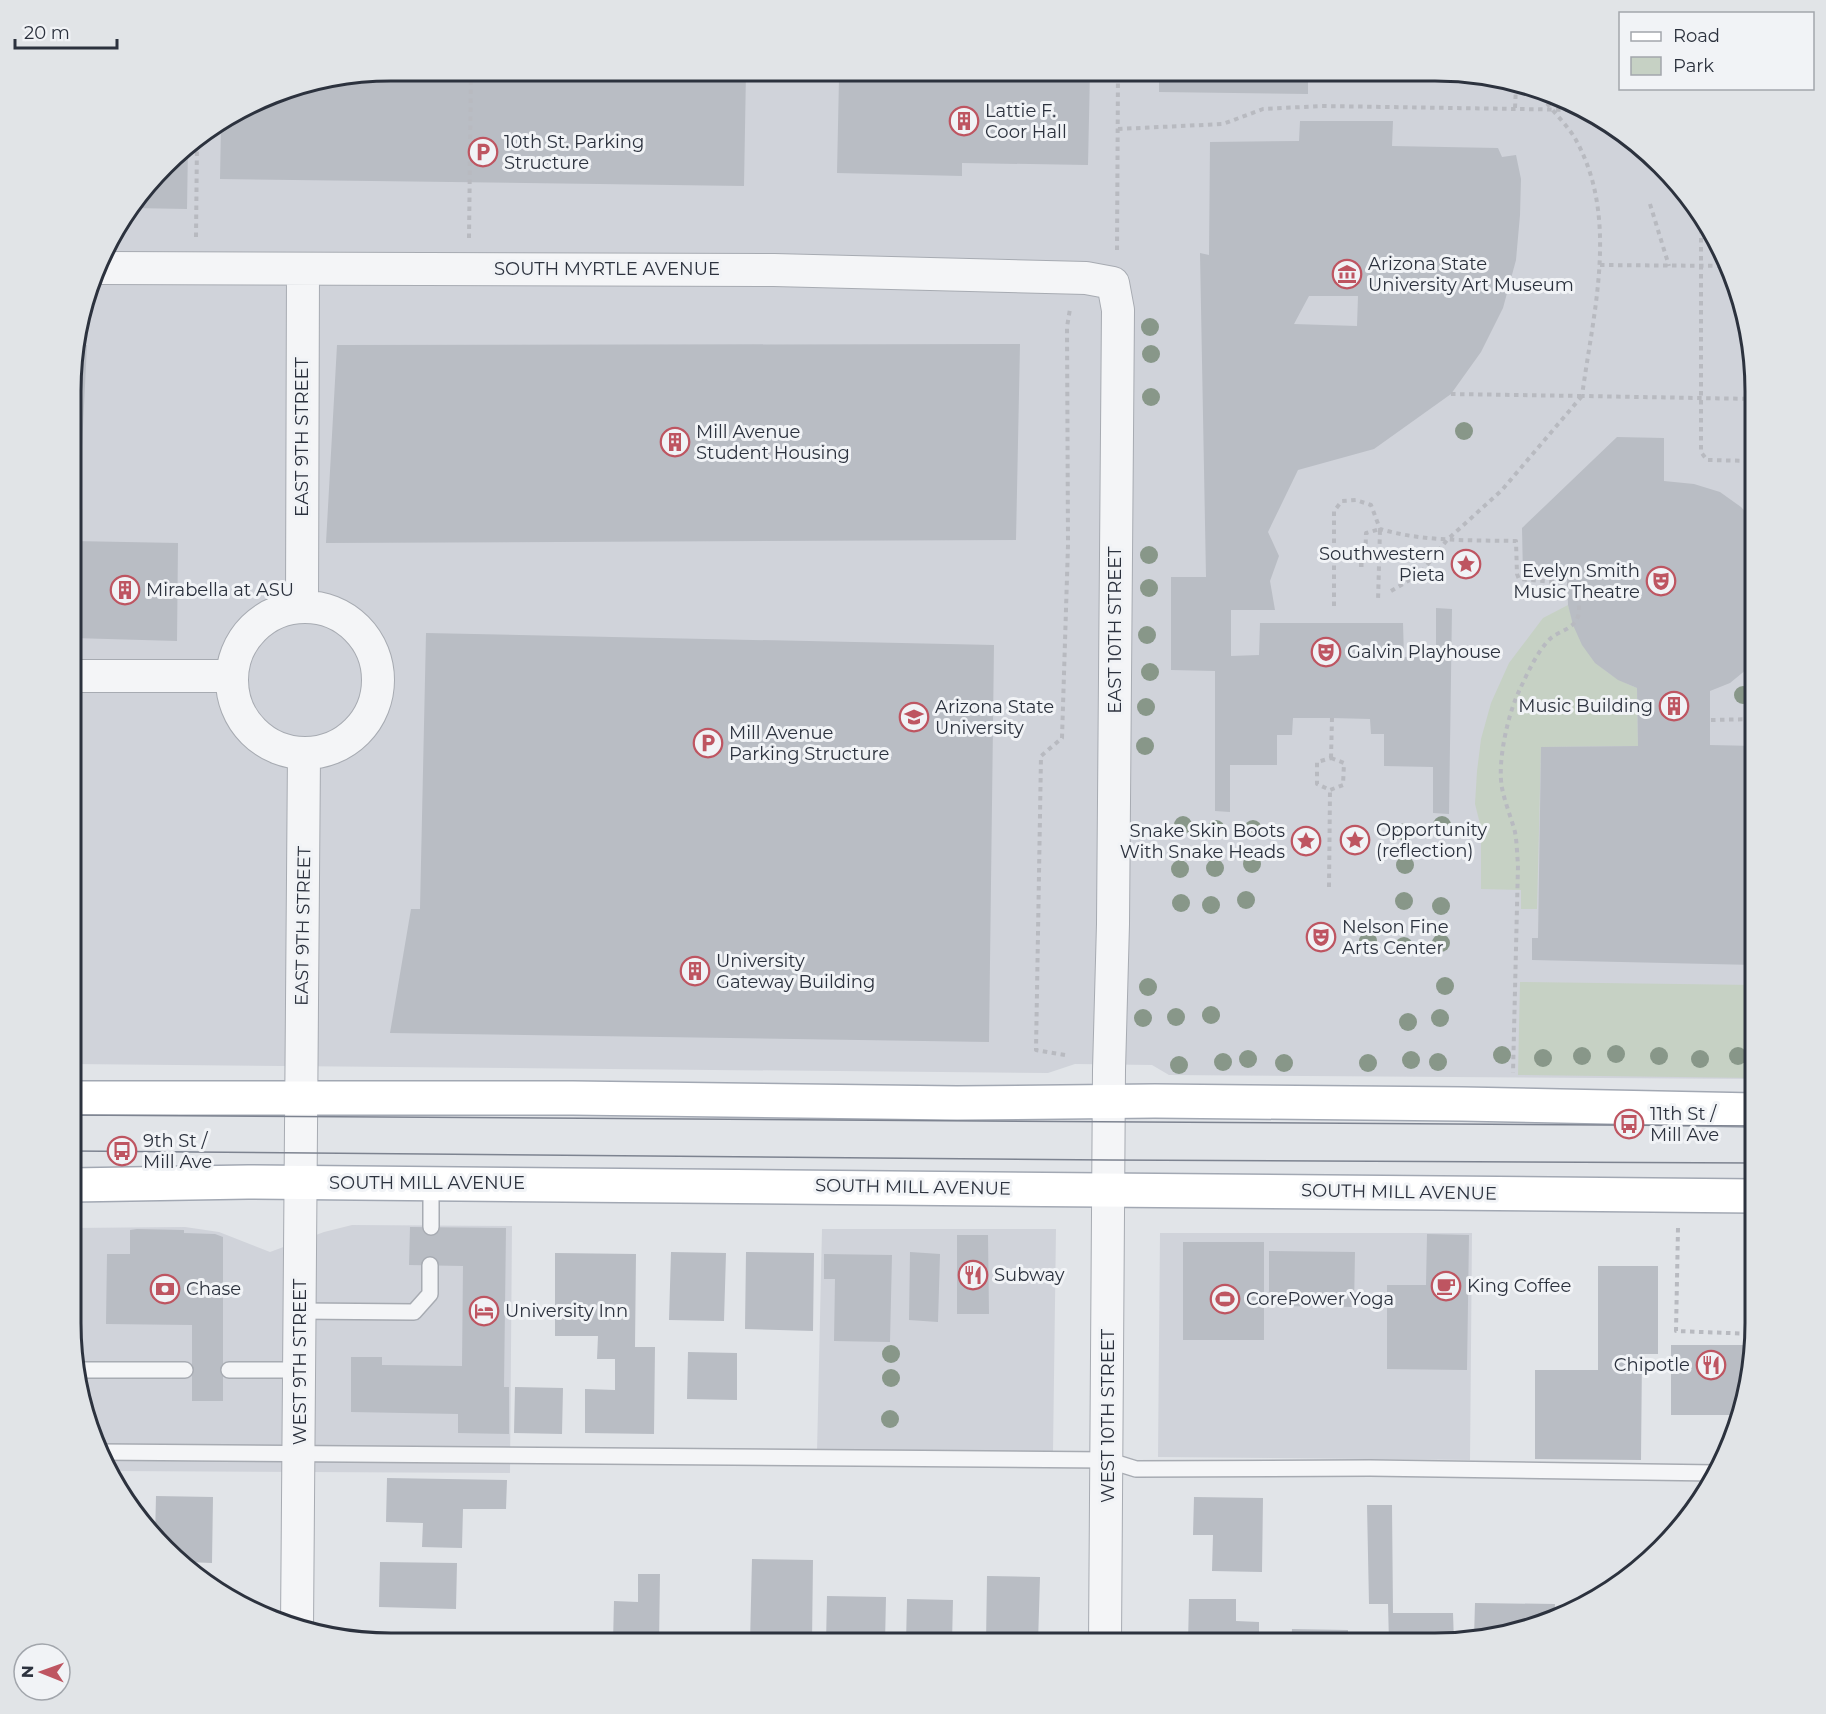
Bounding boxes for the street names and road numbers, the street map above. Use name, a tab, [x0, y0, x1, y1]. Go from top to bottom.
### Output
street label: SOUTH MYRTLE AVENUE	[494, 258, 720, 280]
street label: EAST 9TH STREET	[291, 356, 313, 517]
street label: EAST 10TH STREET	[1104, 546, 1126, 714]
street label: EAST 9TH STREET	[291, 845, 315, 1006]
street label: SOUTH MILL AVENUE	[329, 1172, 525, 1194]
street label: SOUTH MILL AVENUE	[815, 1174, 1011, 1200]
street label: SOUTH MILL AVENUE	[1301, 1179, 1497, 1205]
street label: WEST 9TH STREET	[289, 1278, 311, 1445]
street label: WEST 10TH STREET	[1097, 1328, 1119, 1503]

